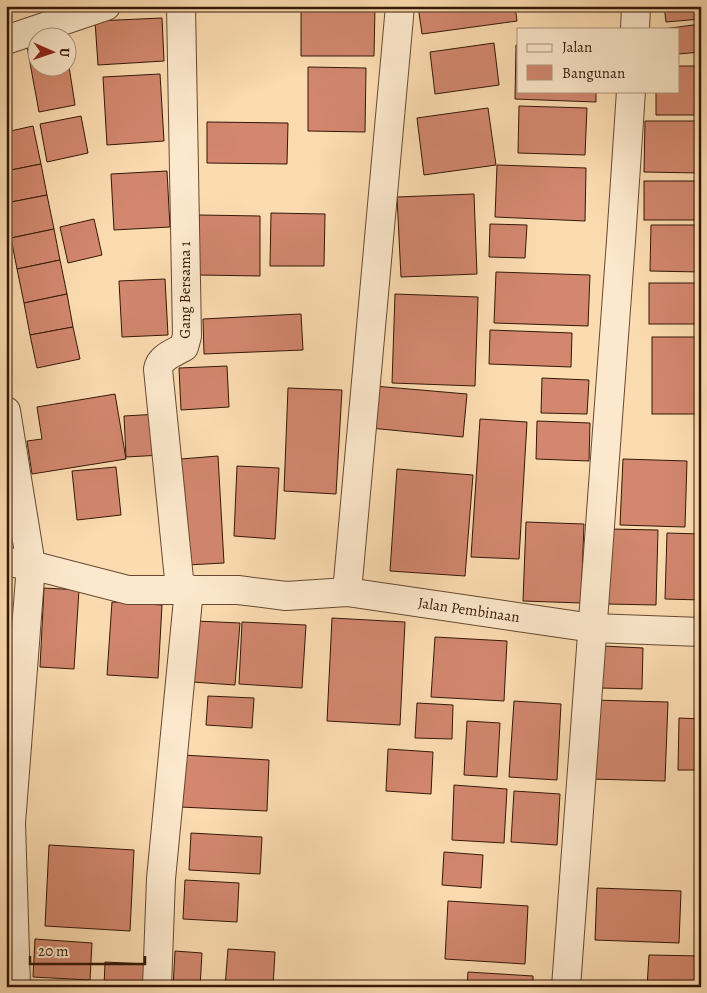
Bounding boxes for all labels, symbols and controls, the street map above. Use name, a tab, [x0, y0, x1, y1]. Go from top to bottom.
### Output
north arrow	[28, 28, 78, 78]
legend	[517, 28, 680, 92]
text: Jalan	[562, 37, 592, 57]
text: U	[55, 48, 74, 57]
text: Bangunan	[562, 63, 625, 83]
street label: Gang Bersama 1	[175, 241, 195, 339]
street label: Jalan Pembinaan	[417, 593, 521, 627]
scale bar	[30, 933, 145, 965]
text: 20 m	[38, 941, 69, 961]

